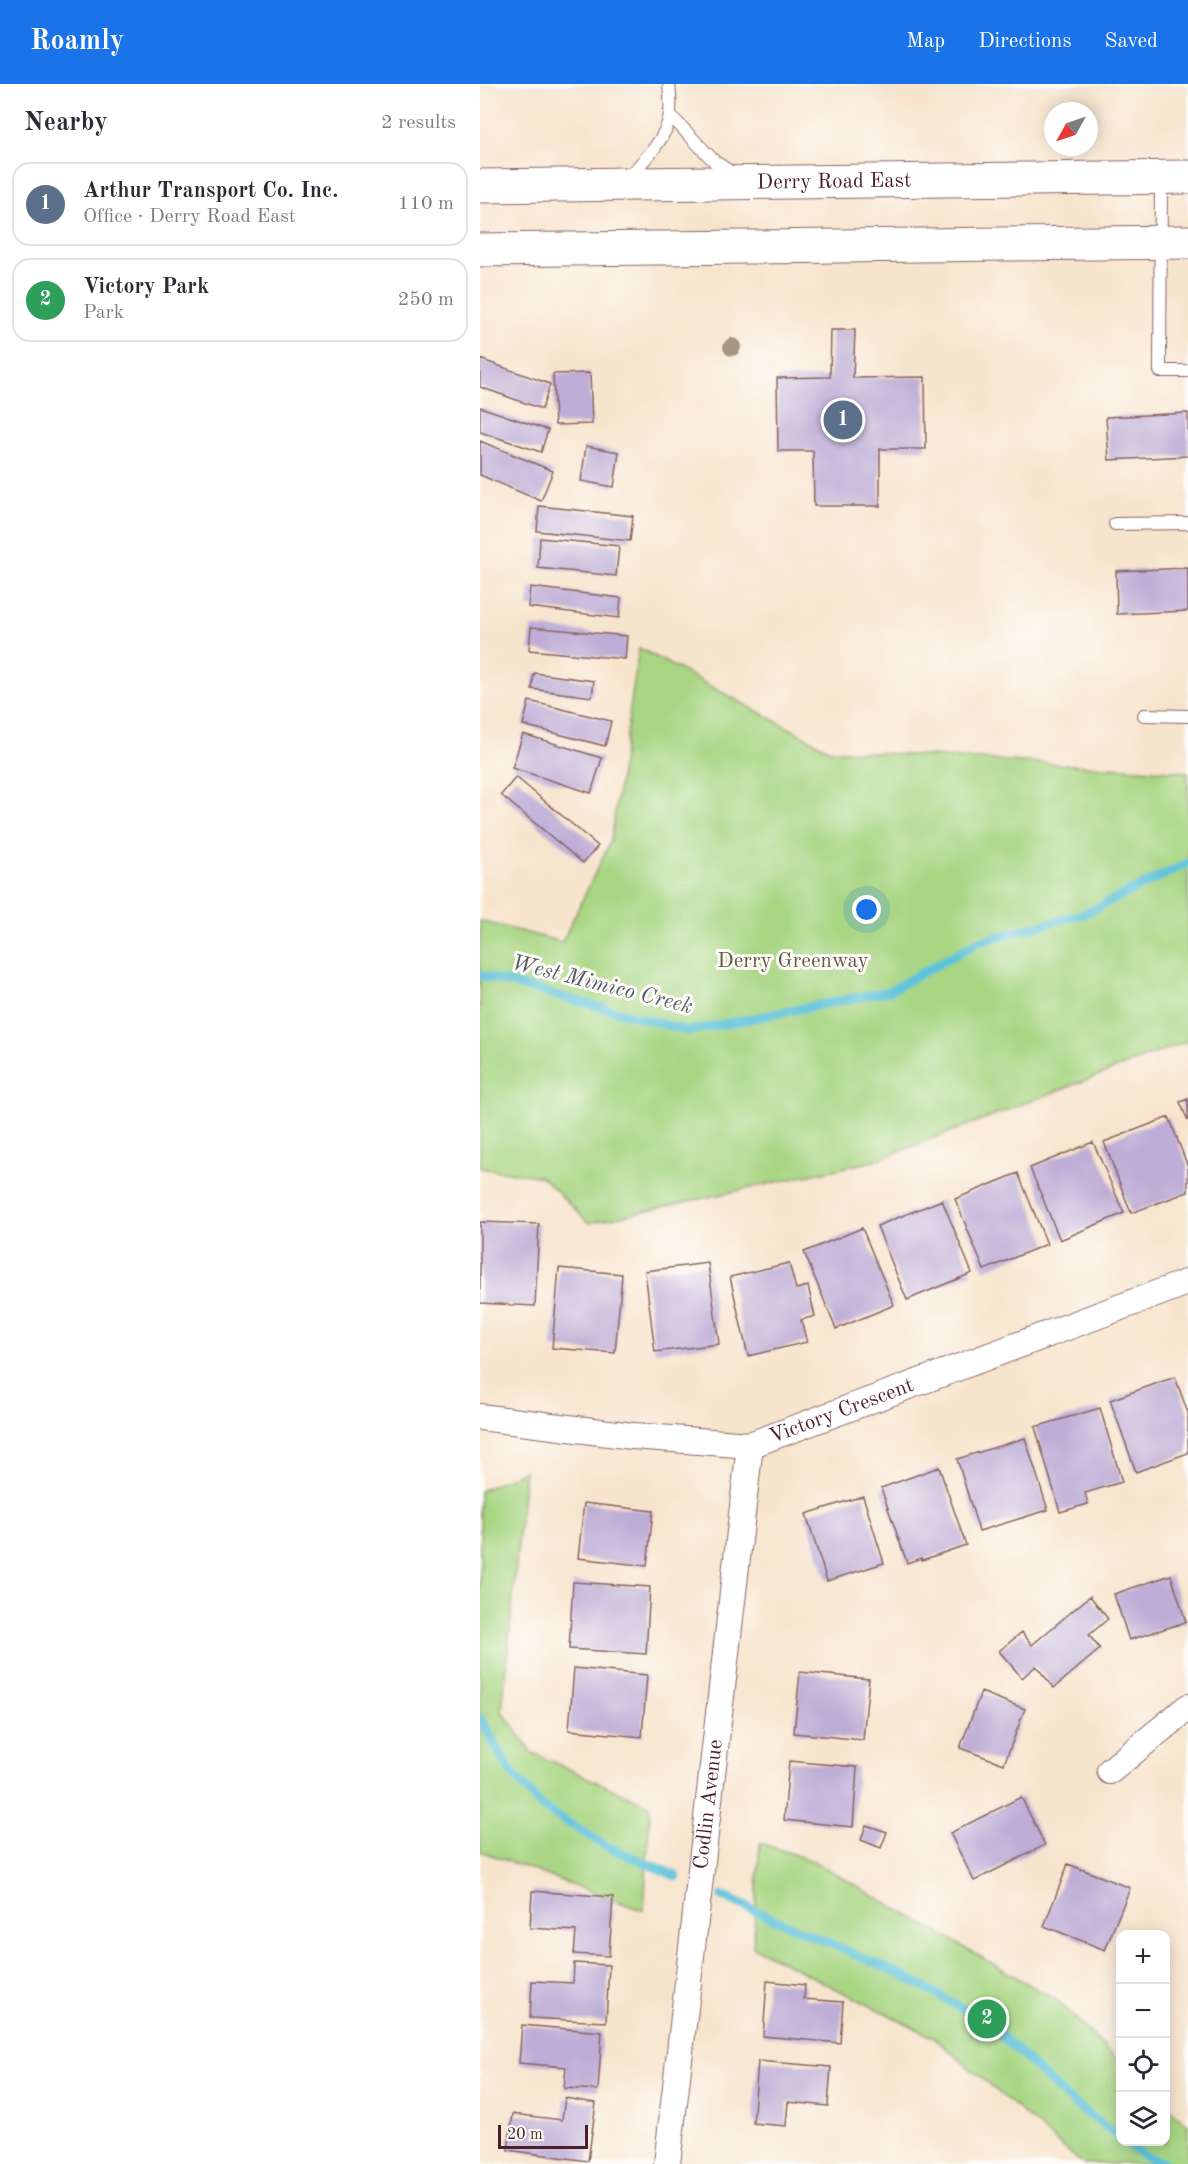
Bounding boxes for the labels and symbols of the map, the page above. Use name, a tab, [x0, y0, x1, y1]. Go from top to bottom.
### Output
north arrow	[1044, 102, 1098, 156]
street label: Derry Road East	[757, 170, 911, 193]
pin: 1	[824, 398, 862, 442]
your location	[852, 895, 881, 924]
park label: Derry Greenway	[717, 951, 869, 972]
water label: West Mimico Creek	[509, 952, 695, 1018]
street label: Victory Crescent	[766, 1375, 917, 1447]
street label: Codlin Avenue	[691, 1738, 726, 1871]
pin: 2	[968, 1996, 1006, 2042]
scale bar	[498, 2122, 588, 2150]

